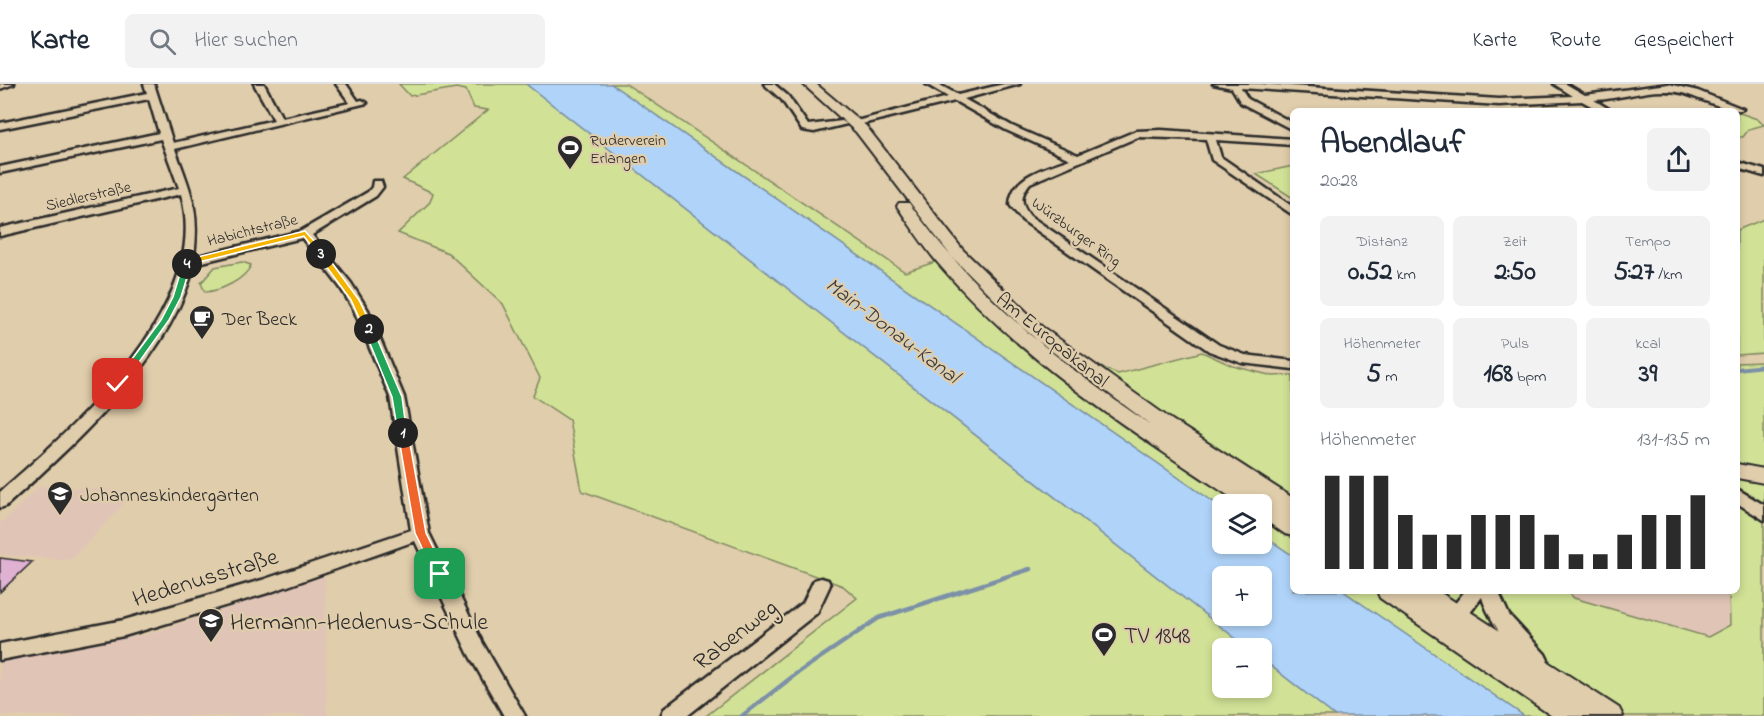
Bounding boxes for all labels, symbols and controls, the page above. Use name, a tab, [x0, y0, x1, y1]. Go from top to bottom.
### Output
search box	[125, 14, 545, 68]
text: Karte	[30, 21, 89, 62]
icon: search	[146, 25, 179, 58]
text: Hier suchen	[194, 25, 298, 57]
text: Karte	[1472, 26, 1517, 56]
text: Route	[1550, 26, 1601, 56]
text: Gespeichert	[1634, 26, 1734, 56]
text: Abendlauf	[1320, 120, 1465, 168]
button: share	[1647, 128, 1710, 191]
place label: Ruderverein Erlangen	[590, 129, 666, 171]
sports icon: Ruderverein Erlangen	[555, 133, 585, 171]
text: 20:28	[1320, 167, 1358, 196]
street label: Siedlerstraße	[43, 175, 134, 218]
street label: Würzburger Ring	[1026, 192, 1126, 273]
street label: Habichtstraße	[205, 208, 301, 254]
text: Distanz	[1356, 230, 1408, 254]
text: Zeit	[1503, 230, 1527, 254]
text: Tempo	[1625, 230, 1671, 254]
pin: 3	[306, 239, 336, 269]
text: 3	[318, 242, 324, 266]
pin: 4	[172, 249, 202, 279]
text: 4	[184, 252, 190, 276]
text: 0.52	[1348, 254, 1392, 292]
text: 2:50	[1494, 254, 1536, 292]
text: 5:27	[1613, 254, 1654, 292]
text: km	[1392, 263, 1416, 287]
text: /km	[1654, 263, 1683, 287]
water label: Main-Donau-Kanal	[819, 271, 967, 393]
street label: Am Europakanal	[989, 286, 1114, 396]
cafe icon: Der Beck	[187, 303, 217, 341]
place label: Der Beck	[221, 306, 297, 335]
pin: 2	[354, 314, 384, 344]
text: 2	[365, 317, 373, 341]
text: Höhenmeter	[1344, 332, 1420, 356]
text: Puls	[1501, 332, 1529, 356]
text: kcal	[1635, 332, 1661, 356]
text: 5	[1366, 356, 1381, 394]
text: 168	[1483, 356, 1513, 394]
text: 39	[1639, 356, 1657, 394]
pin	[92, 358, 143, 409]
text: m	[1381, 365, 1398, 389]
text: bpm	[1513, 365, 1547, 389]
icon: check	[101, 367, 134, 400]
pin: 1	[388, 418, 418, 448]
text: 1	[400, 421, 406, 445]
text: Höhenmeter	[1320, 426, 1416, 455]
text: 131–135 m	[1637, 426, 1710, 455]
school or university icon: Johanneskindergarten	[45, 479, 75, 517]
place label: Johanneskindergarten	[80, 482, 259, 512]
map controls	[1212, 494, 1272, 698]
button: layers	[1212, 494, 1272, 554]
street label: Hedenusstraße	[129, 541, 283, 618]
pin	[414, 548, 465, 599]
icon: arrive	[423, 557, 456, 590]
button: +	[1212, 566, 1272, 626]
street label: Rabenweg	[687, 592, 786, 680]
school or university icon: Hermann-Hedenus-Schule	[196, 606, 226, 644]
place label: Hermann-Hedenus-Schule	[230, 606, 488, 641]
sports icon: TV 1848	[1089, 620, 1119, 658]
place label: TV 1848	[1124, 620, 1191, 655]
button: −	[1212, 638, 1272, 698]

